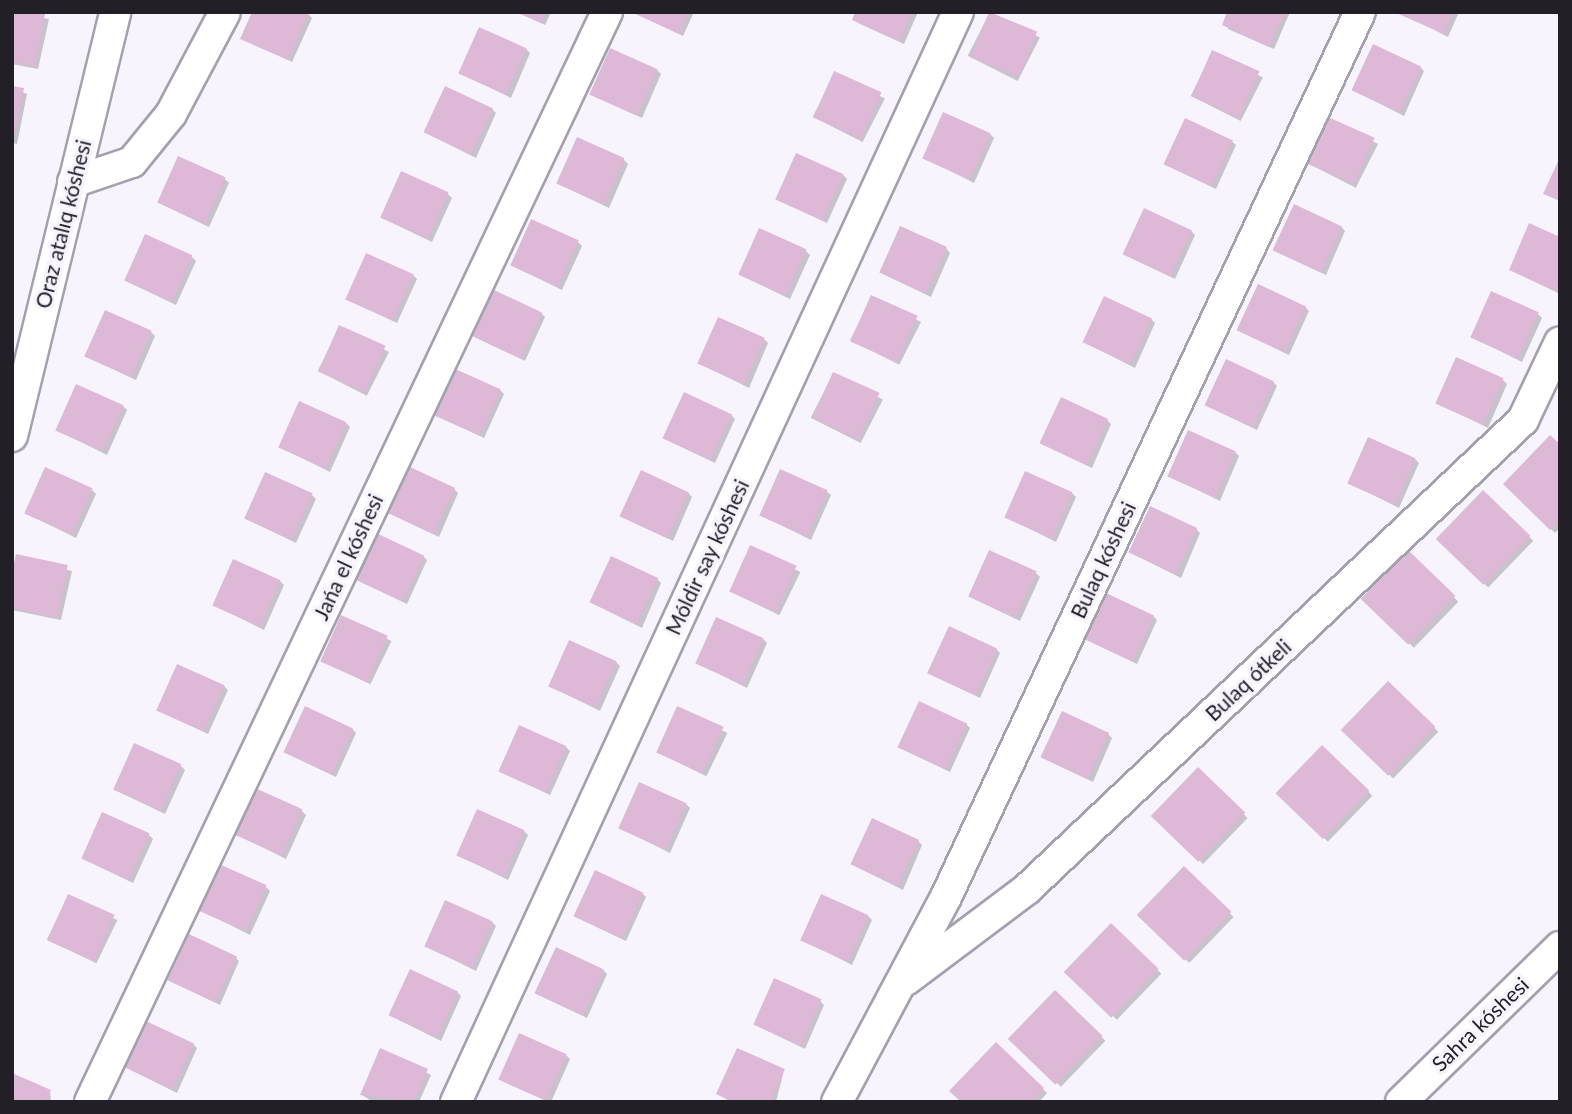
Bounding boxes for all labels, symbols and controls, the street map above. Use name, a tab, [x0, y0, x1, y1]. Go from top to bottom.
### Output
street label: Oraz atalıq kóshesi	[30, 137, 96, 311]
street label: Móldir say kóshesi	[660, 475, 754, 639]
street label: Jańa el kóshesi	[308, 490, 388, 624]
street label: Bulaq kóshesi	[1065, 498, 1141, 622]
street label: Bulaq ótkeli	[1200, 634, 1296, 726]
street label: Sahra kóshesi	[1426, 972, 1534, 1076]

